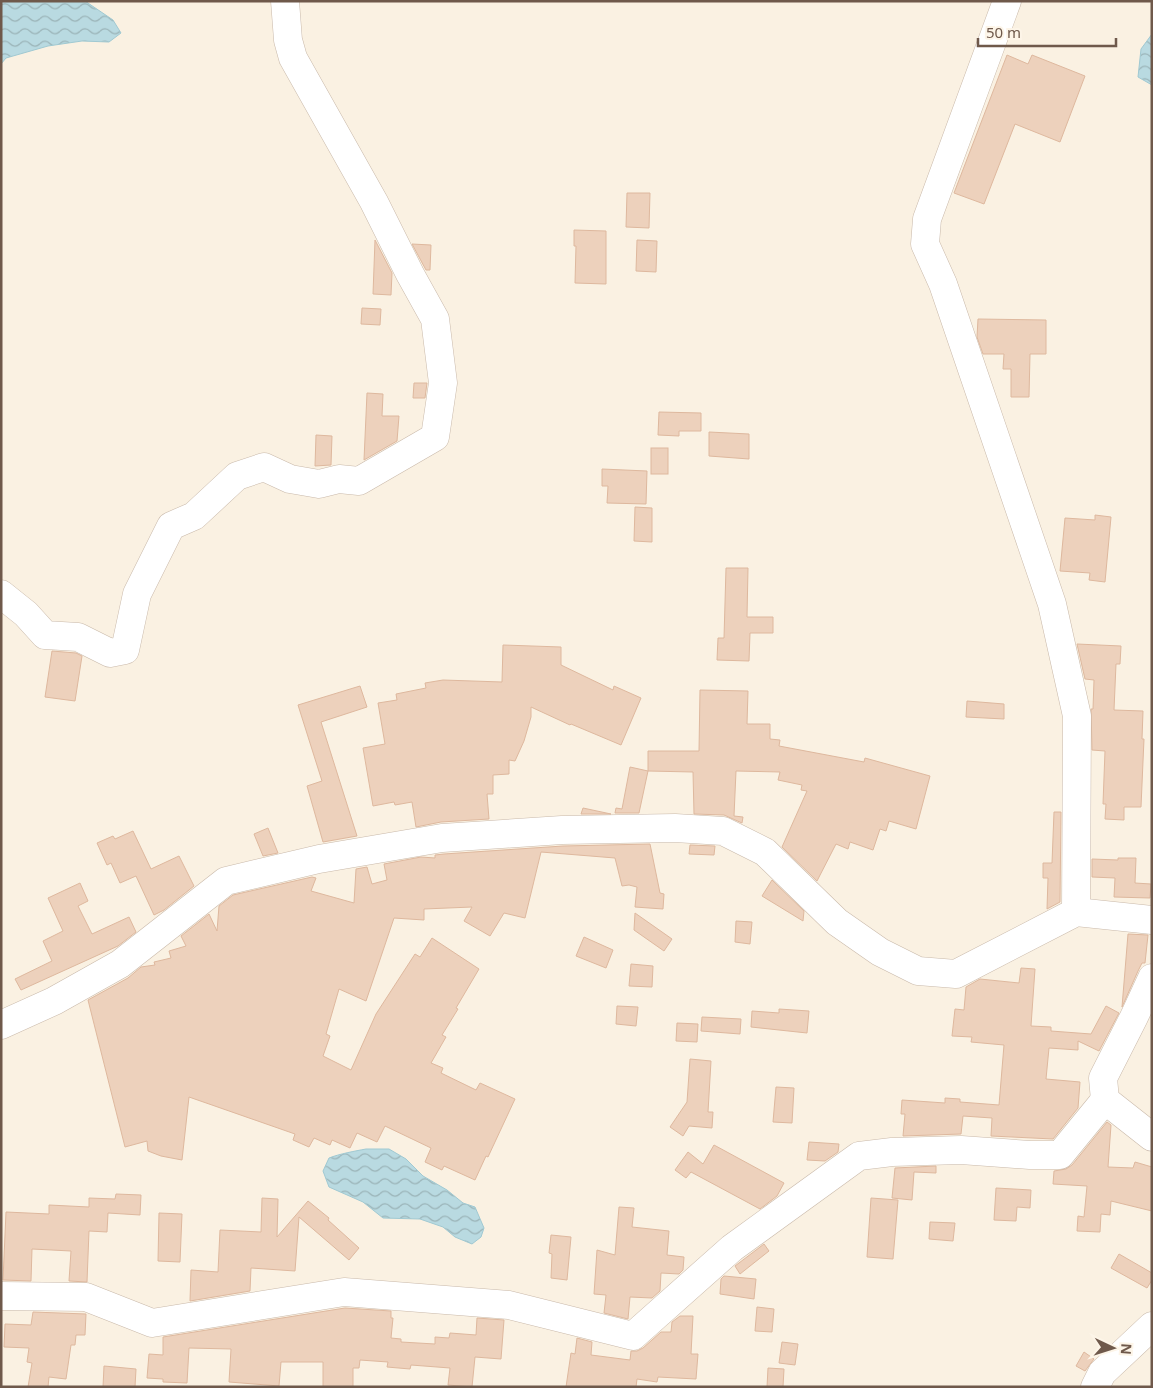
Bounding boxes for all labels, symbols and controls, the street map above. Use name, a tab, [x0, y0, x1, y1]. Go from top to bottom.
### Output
scale bar	[978, 15, 1116, 47]
text: 50 m	[986, 22, 1021, 42]
north arrow	[1088, 1323, 1138, 1373]
text: N	[1117, 1343, 1136, 1355]

